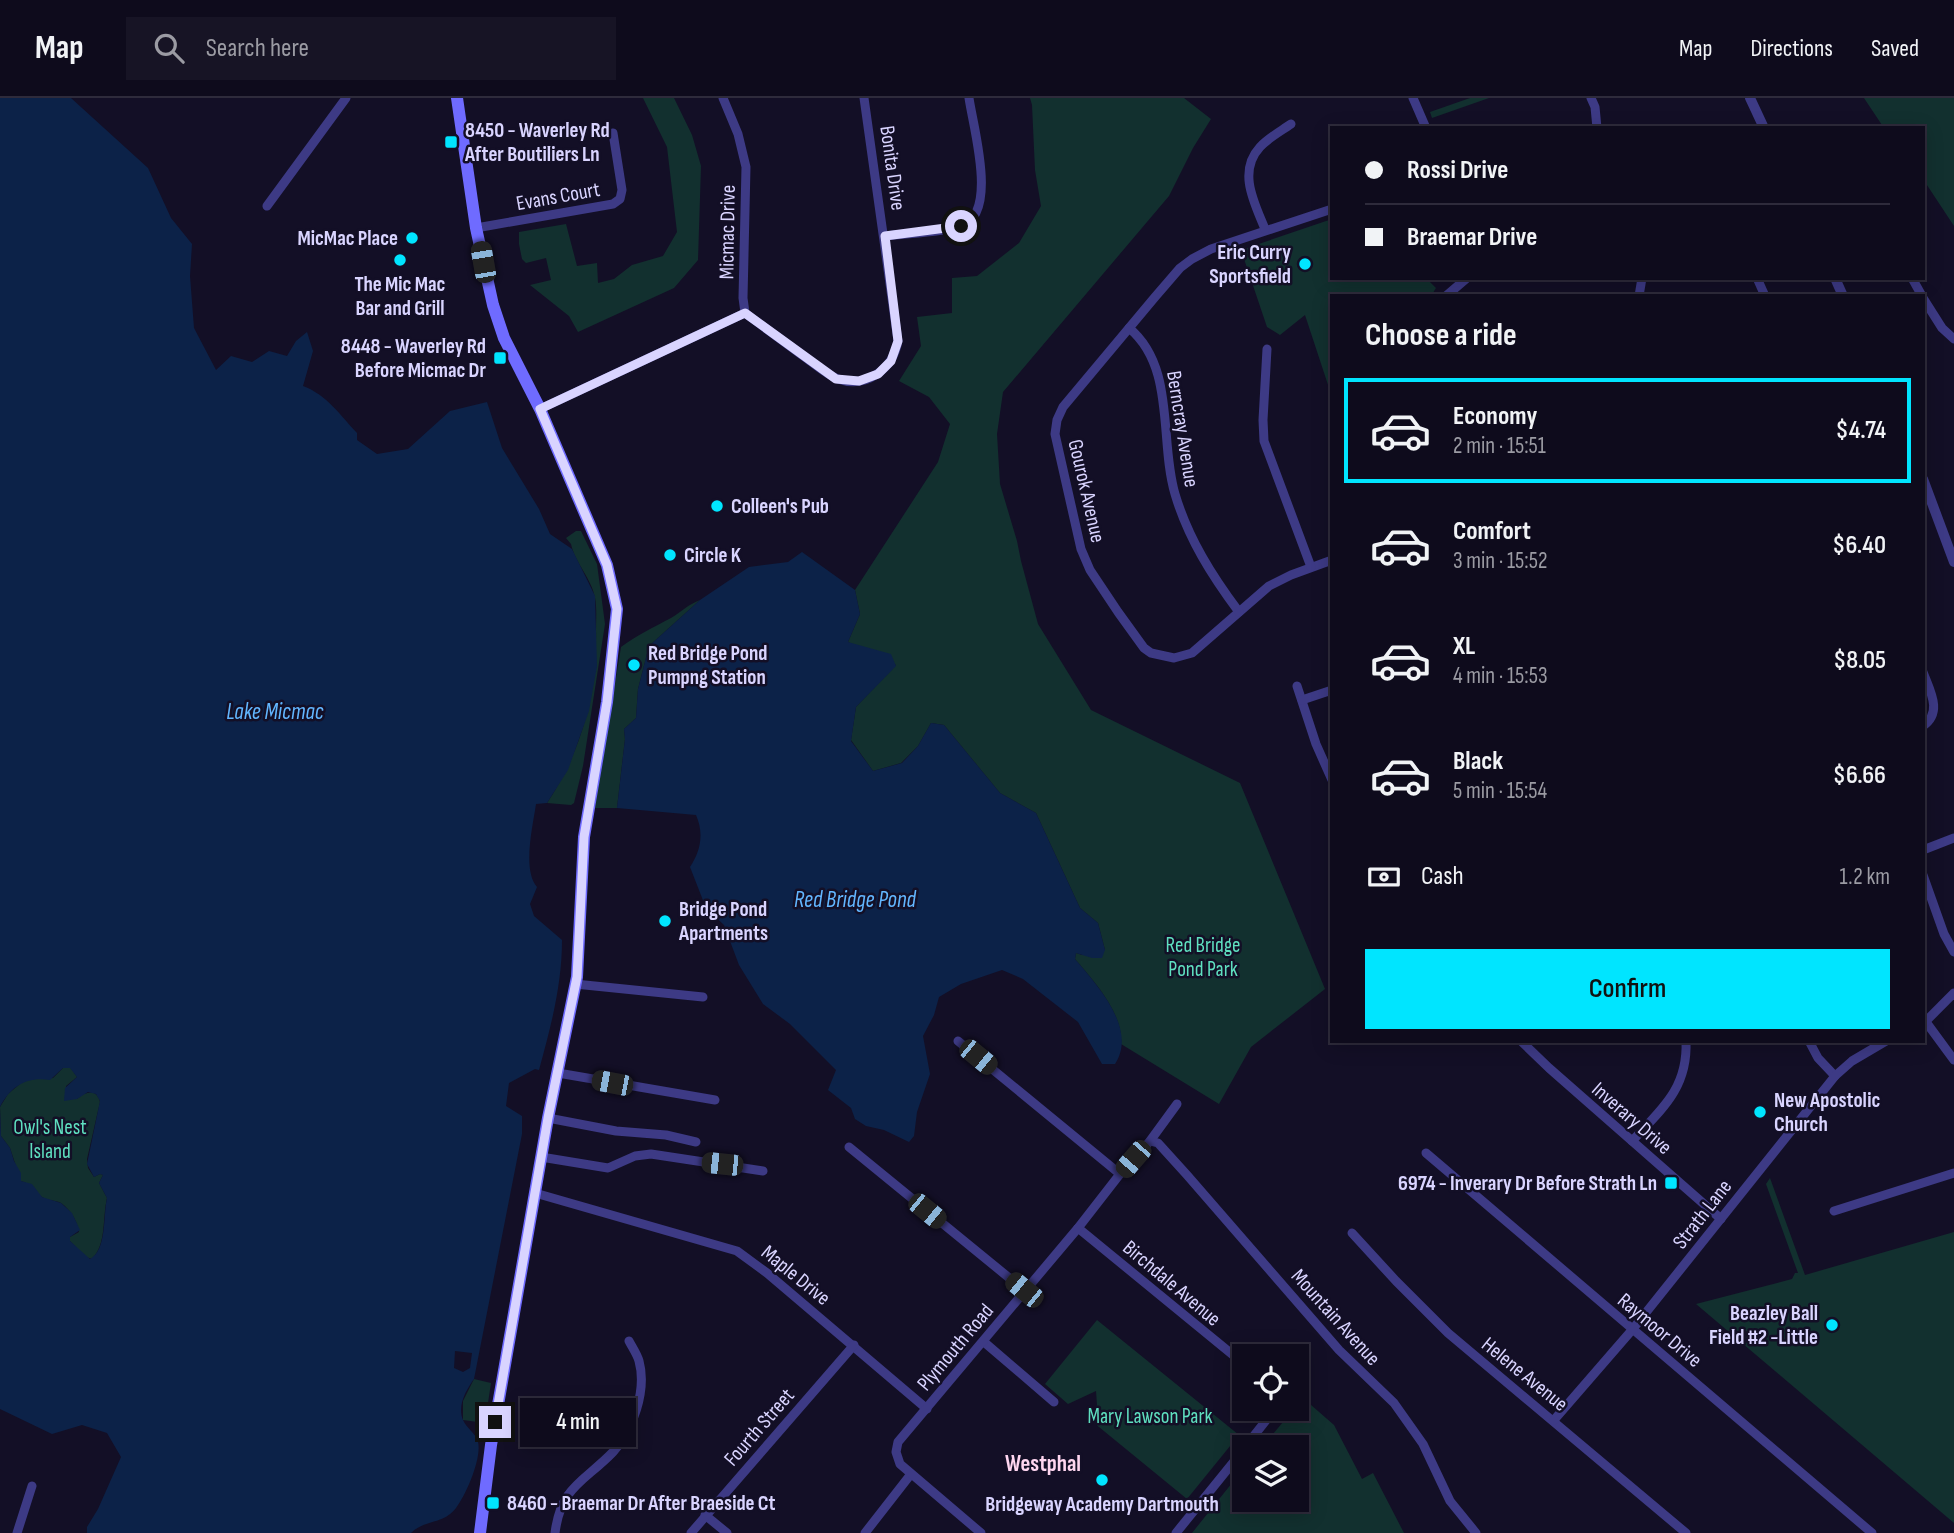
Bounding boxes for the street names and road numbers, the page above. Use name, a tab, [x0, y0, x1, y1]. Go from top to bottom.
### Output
street label: Bonita Drive	[874, 124, 911, 212]
street label: Evans Court	[514, 177, 602, 216]
street label: Micmac Drive	[714, 184, 741, 280]
street label: Berncray Avenue	[1161, 369, 1204, 489]
street label: Gourok Avenue	[1063, 437, 1111, 545]
street label: Inverary Drive	[1587, 1077, 1677, 1160]
street label: Strath Lane	[1668, 1175, 1737, 1254]
street label: Birchdale Avenue	[1118, 1235, 1226, 1332]
street label: Maple Drive	[756, 1240, 835, 1311]
street label: Mountain Avenue	[1286, 1264, 1385, 1371]
street label: Raymoor Drive	[1612, 1288, 1707, 1373]
street label: Plymouth Road	[912, 1299, 999, 1396]
street label: Helene Avenue	[1477, 1332, 1573, 1417]
street label: Fourth Street	[719, 1383, 800, 1471]

